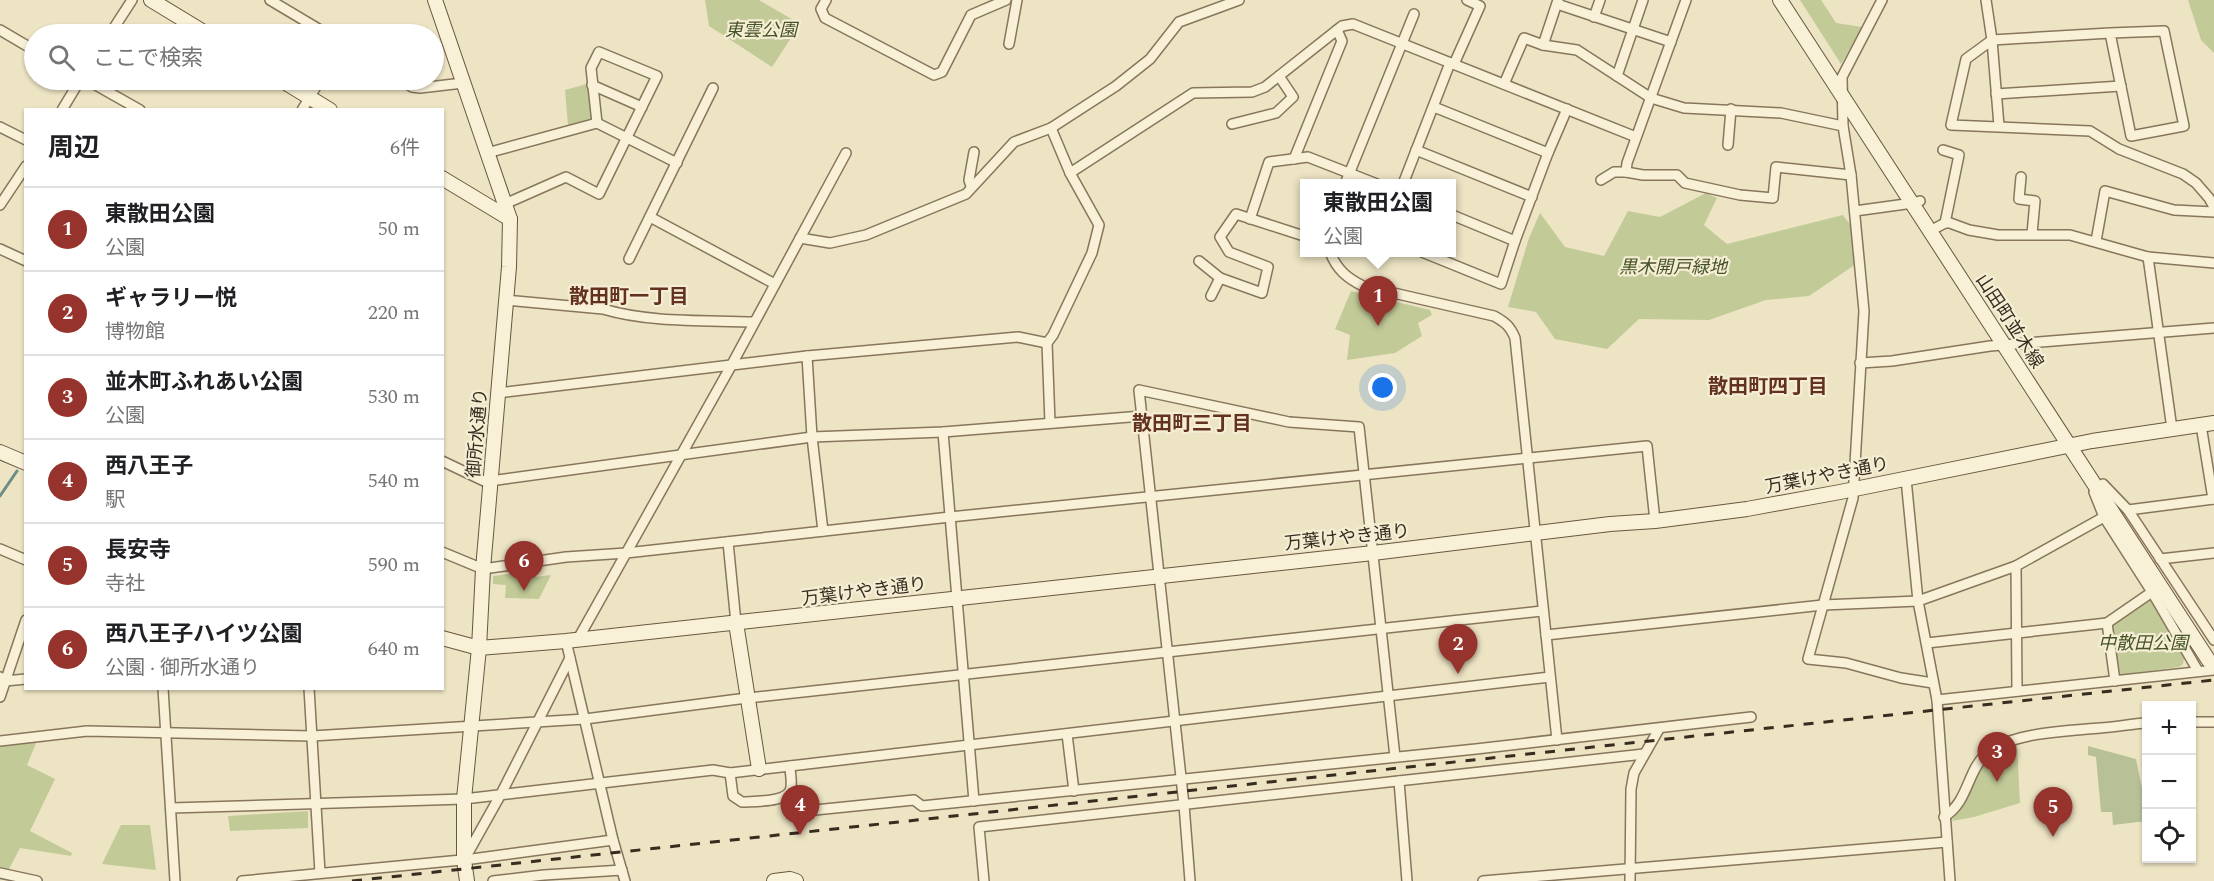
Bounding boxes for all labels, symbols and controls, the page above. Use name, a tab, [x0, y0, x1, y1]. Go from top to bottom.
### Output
park label: 東雲公園	[725, 17, 800, 44]
search box	[24, 24, 444, 90]
icon: search	[45, 41, 78, 74]
text: ここで検索	[93, 42, 203, 75]
text: 周辺	[48, 128, 100, 168]
text: 6件	[390, 133, 420, 163]
popup	[1300, 179, 1456, 257]
text: 東散田公園	[1323, 187, 1433, 220]
text: 東散田公園	[105, 198, 215, 231]
text: 1	[62, 214, 73, 244]
text: 50 m	[378, 214, 420, 244]
text: 公園	[1323, 222, 1363, 252]
text: 公園	[105, 233, 145, 263]
park label: 黒木開戸緑地	[1619, 254, 1729, 281]
street label: 山田町並木線	[1969, 269, 2050, 374]
pin: 1	[1358, 276, 1398, 326]
text: ギャラリー悦	[105, 282, 237, 315]
district label: 散田町一丁目	[569, 282, 689, 312]
text: 2	[62, 298, 73, 328]
text: 220 m	[368, 298, 420, 328]
text: 博物館	[105, 317, 165, 347]
text: 並木町ふれあい公園	[105, 366, 303, 399]
district label: 散田町四丁目	[1708, 372, 1828, 402]
your location	[1368, 373, 1397, 402]
text: 3	[62, 382, 73, 412]
text: 530 m	[368, 382, 420, 412]
street label: 御所水通り	[460, 387, 495, 479]
text: 公園	[105, 401, 145, 431]
district label: 散田町三丁目	[1132, 409, 1252, 439]
text: 西八王子	[105, 450, 193, 483]
street label: 万葉けやき通り	[1763, 450, 1892, 501]
text: 4	[62, 466, 73, 496]
text: 540 m	[368, 466, 420, 496]
text: 駅	[105, 485, 125, 515]
street label: 万葉けやき通り	[1283, 517, 1411, 558]
text: 長安寺	[105, 534, 171, 567]
pin: 6	[504, 542, 544, 591]
text: 5	[62, 550, 73, 580]
text: 590 m	[368, 550, 420, 580]
text: 寺社	[105, 569, 145, 599]
street label: 万葉けやき通り	[800, 570, 928, 613]
text: 西八王子ハイツ公園	[105, 618, 303, 651]
pin: 2	[1438, 624, 1478, 674]
park label: 中散田公園	[2098, 630, 2191, 657]
text: 6	[62, 634, 73, 664]
text: 640 m	[368, 634, 420, 664]
text: 公園 · 御所水通り	[105, 653, 260, 683]
map controls	[2142, 701, 2196, 863]
button: +	[2142, 701, 2196, 755]
pin: 3	[1978, 732, 2016, 782]
button: −	[2142, 755, 2196, 809]
pin: 4	[780, 786, 820, 835]
pin: 5	[2034, 788, 2072, 837]
button: locate	[2142, 809, 2196, 863]

